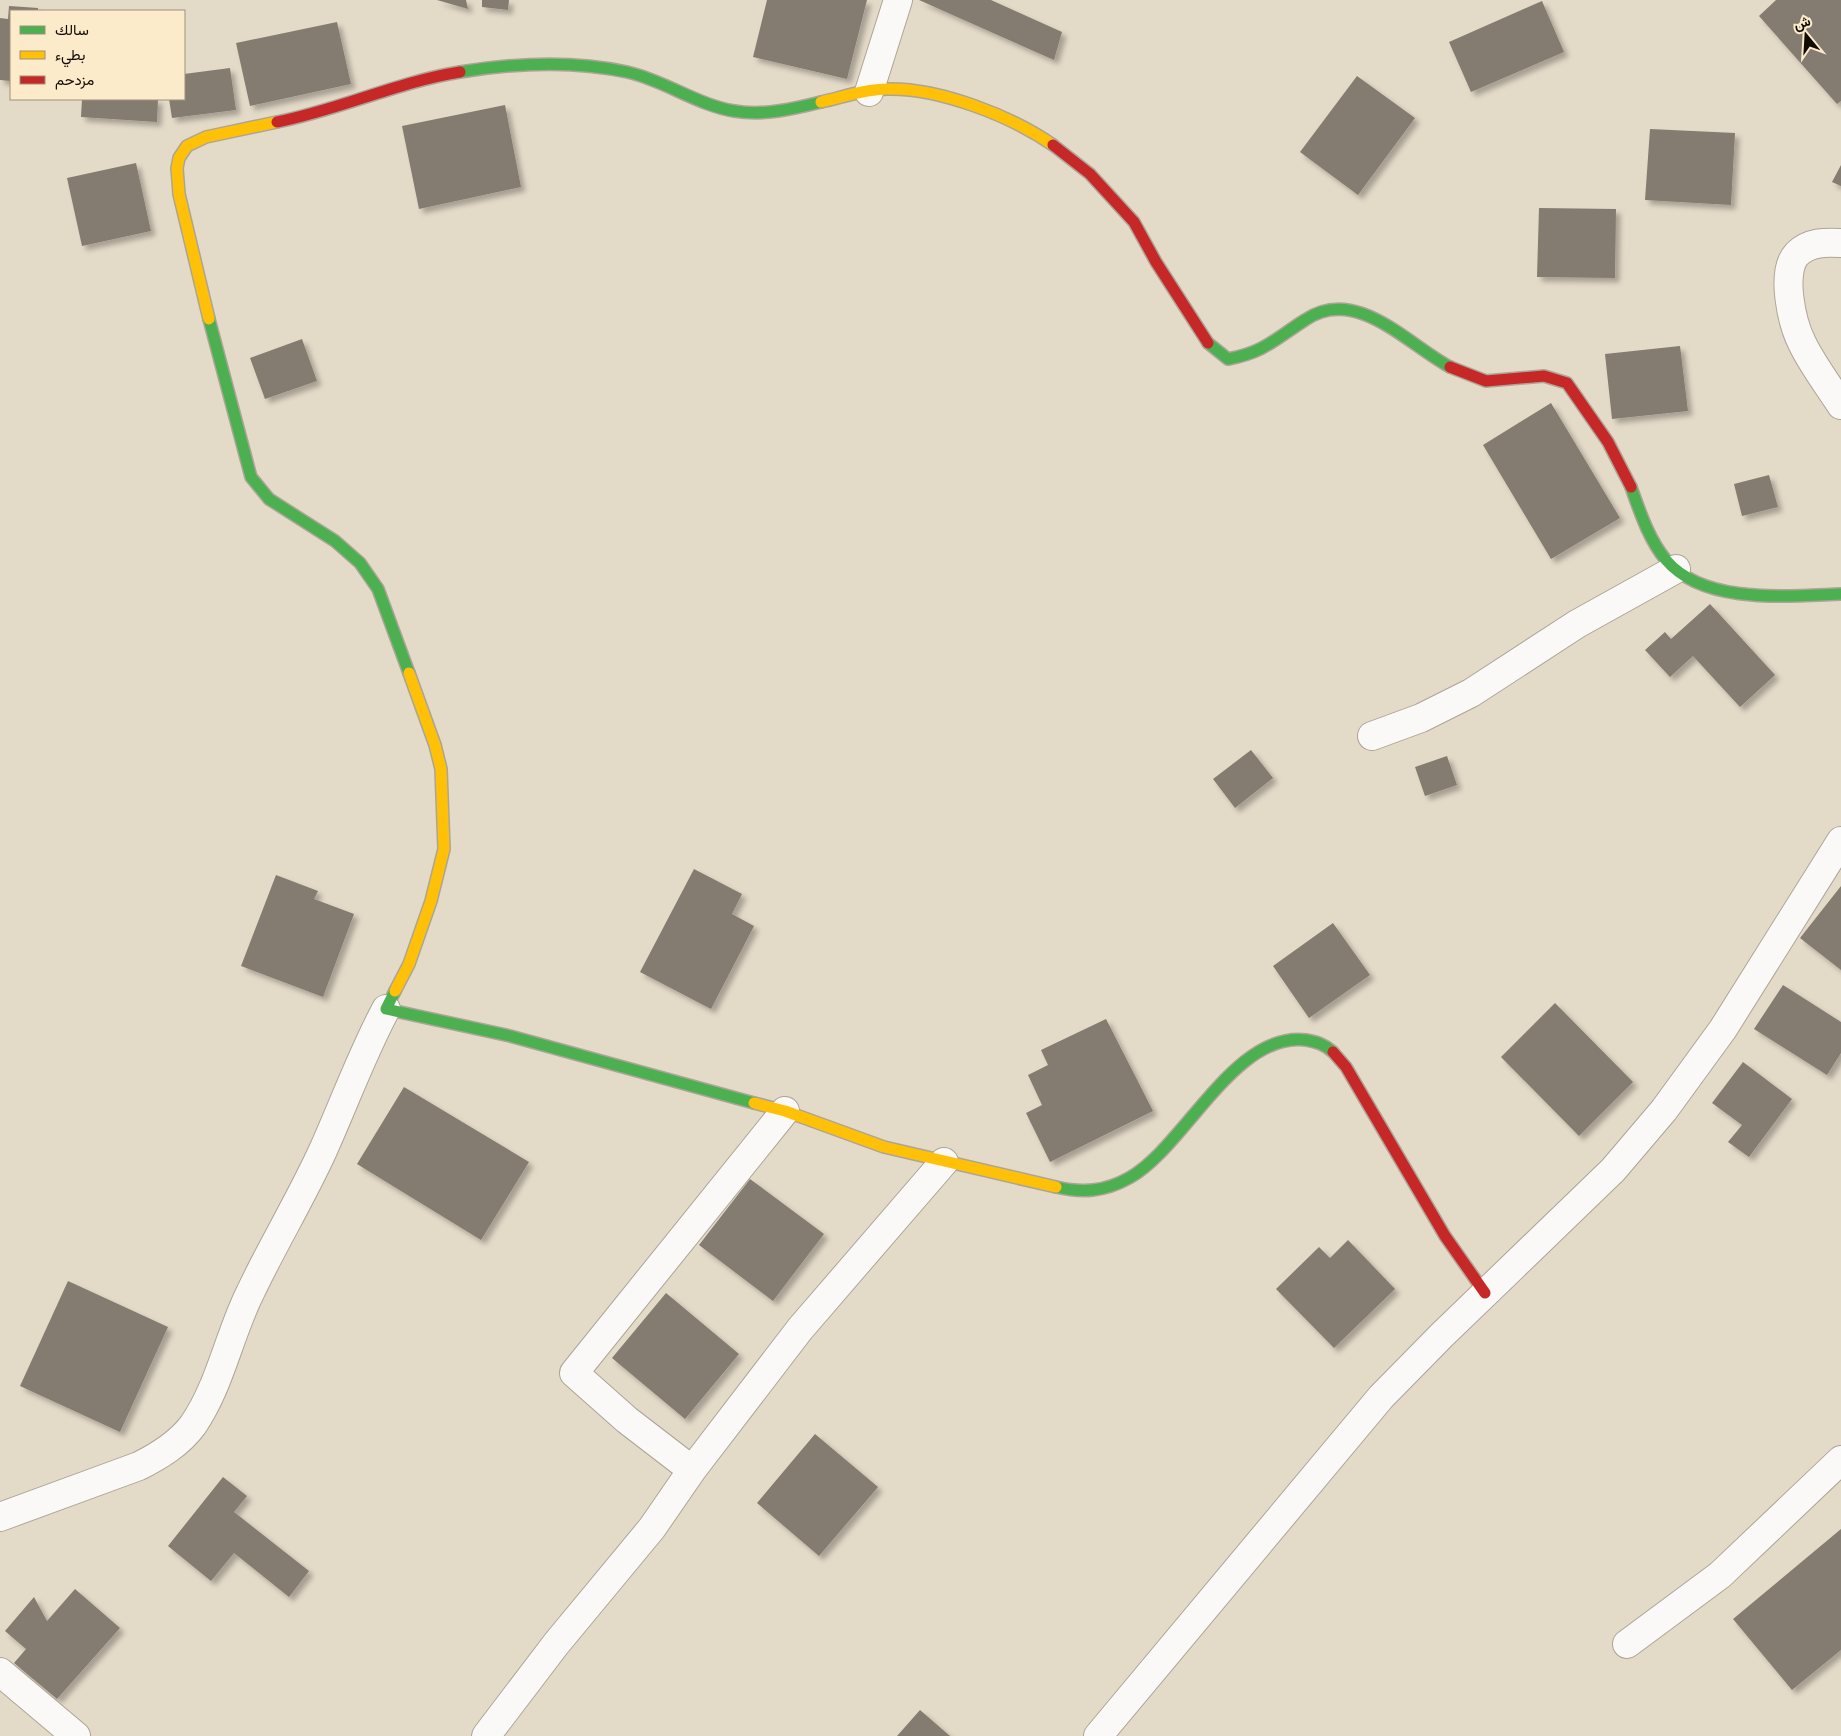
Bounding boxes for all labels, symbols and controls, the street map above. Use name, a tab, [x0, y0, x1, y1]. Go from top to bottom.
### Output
legend	[10, 10, 185, 100]
north arrow	[1781, 10, 1831, 60]
text: ش	[1792, 12, 1813, 34]
text: سالك	[55, 21, 89, 40]
text: بطيء	[55, 46, 85, 68]
text: مزدحم	[55, 71, 94, 90]

